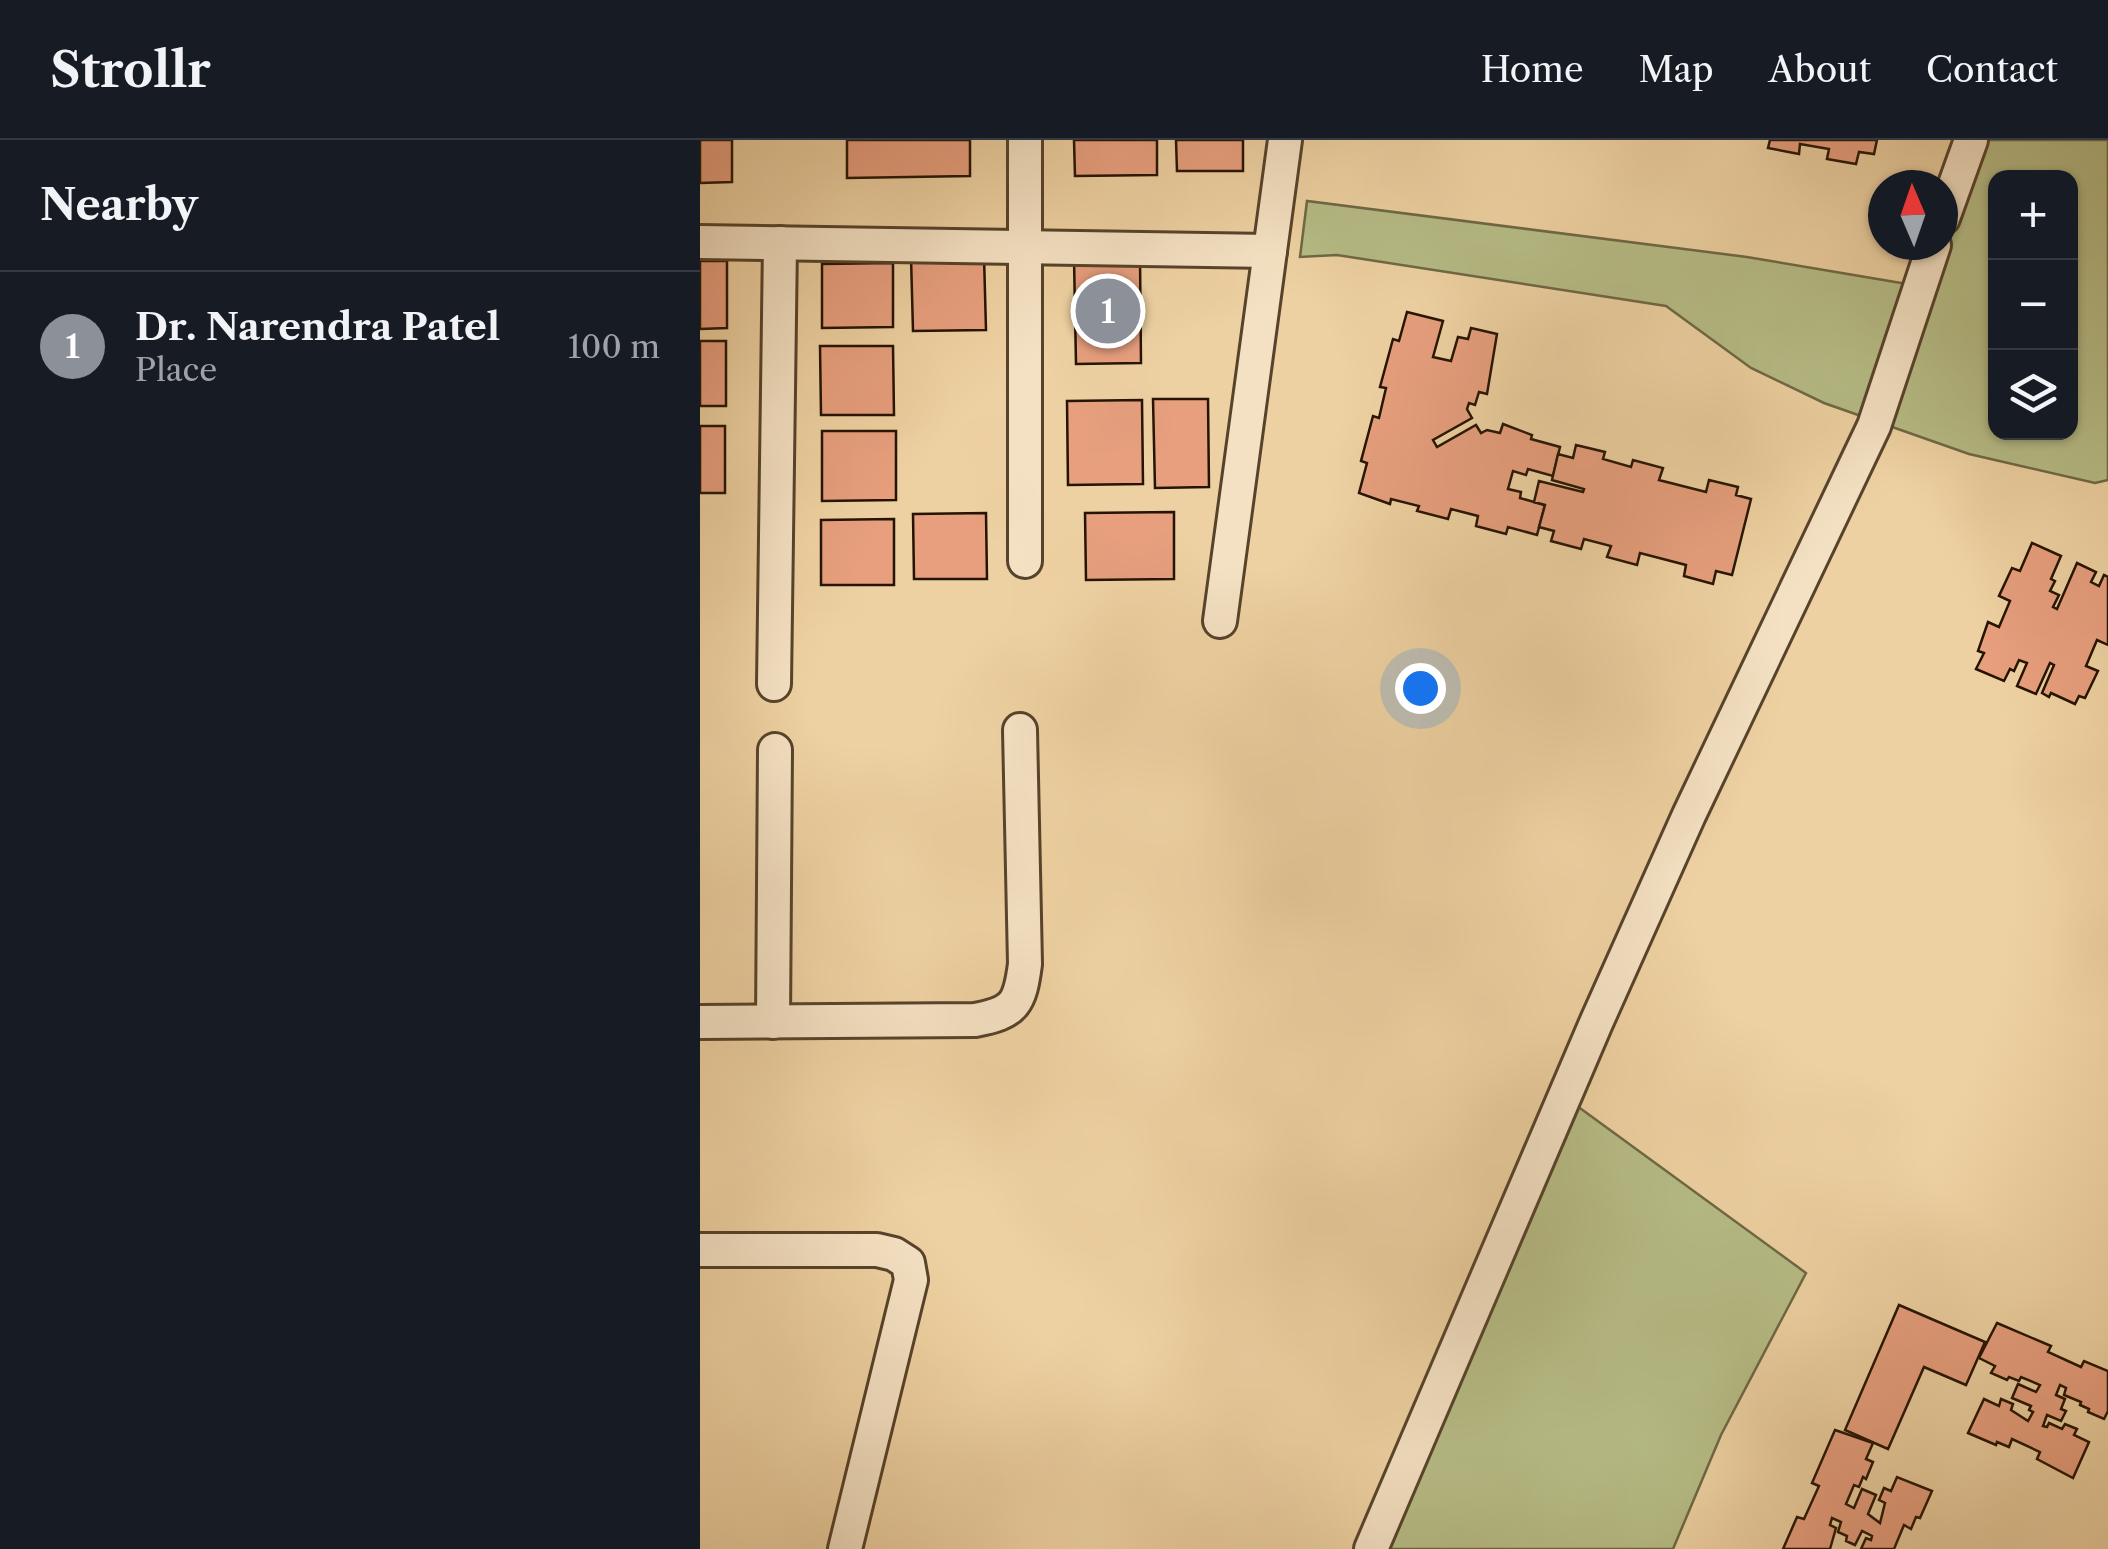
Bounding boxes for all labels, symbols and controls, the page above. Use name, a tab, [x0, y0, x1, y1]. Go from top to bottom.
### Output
text: Strollr	[50, 40, 211, 99]
text: Home	[1481, 48, 1583, 91]
text: Map	[1638, 48, 1714, 91]
text: About	[1769, 48, 1871, 91]
text: Contact	[1926, 48, 2058, 91]
north arrow	[1868, 170, 1958, 260]
map controls	[1988, 170, 2078, 440]
button: +	[1988, 170, 2078, 260]
text: Nearby	[40, 179, 198, 231]
button: −	[1988, 260, 2078, 350]
pin: 1	[1076, 274, 1140, 348]
text: Dr. Narendra Patel	[135, 303, 500, 350]
text: 1	[65, 327, 80, 366]
text: 100 m	[568, 327, 660, 366]
text: Place	[135, 350, 217, 389]
button: layers	[1988, 350, 2078, 440]
your location	[1395, 663, 1446, 714]

